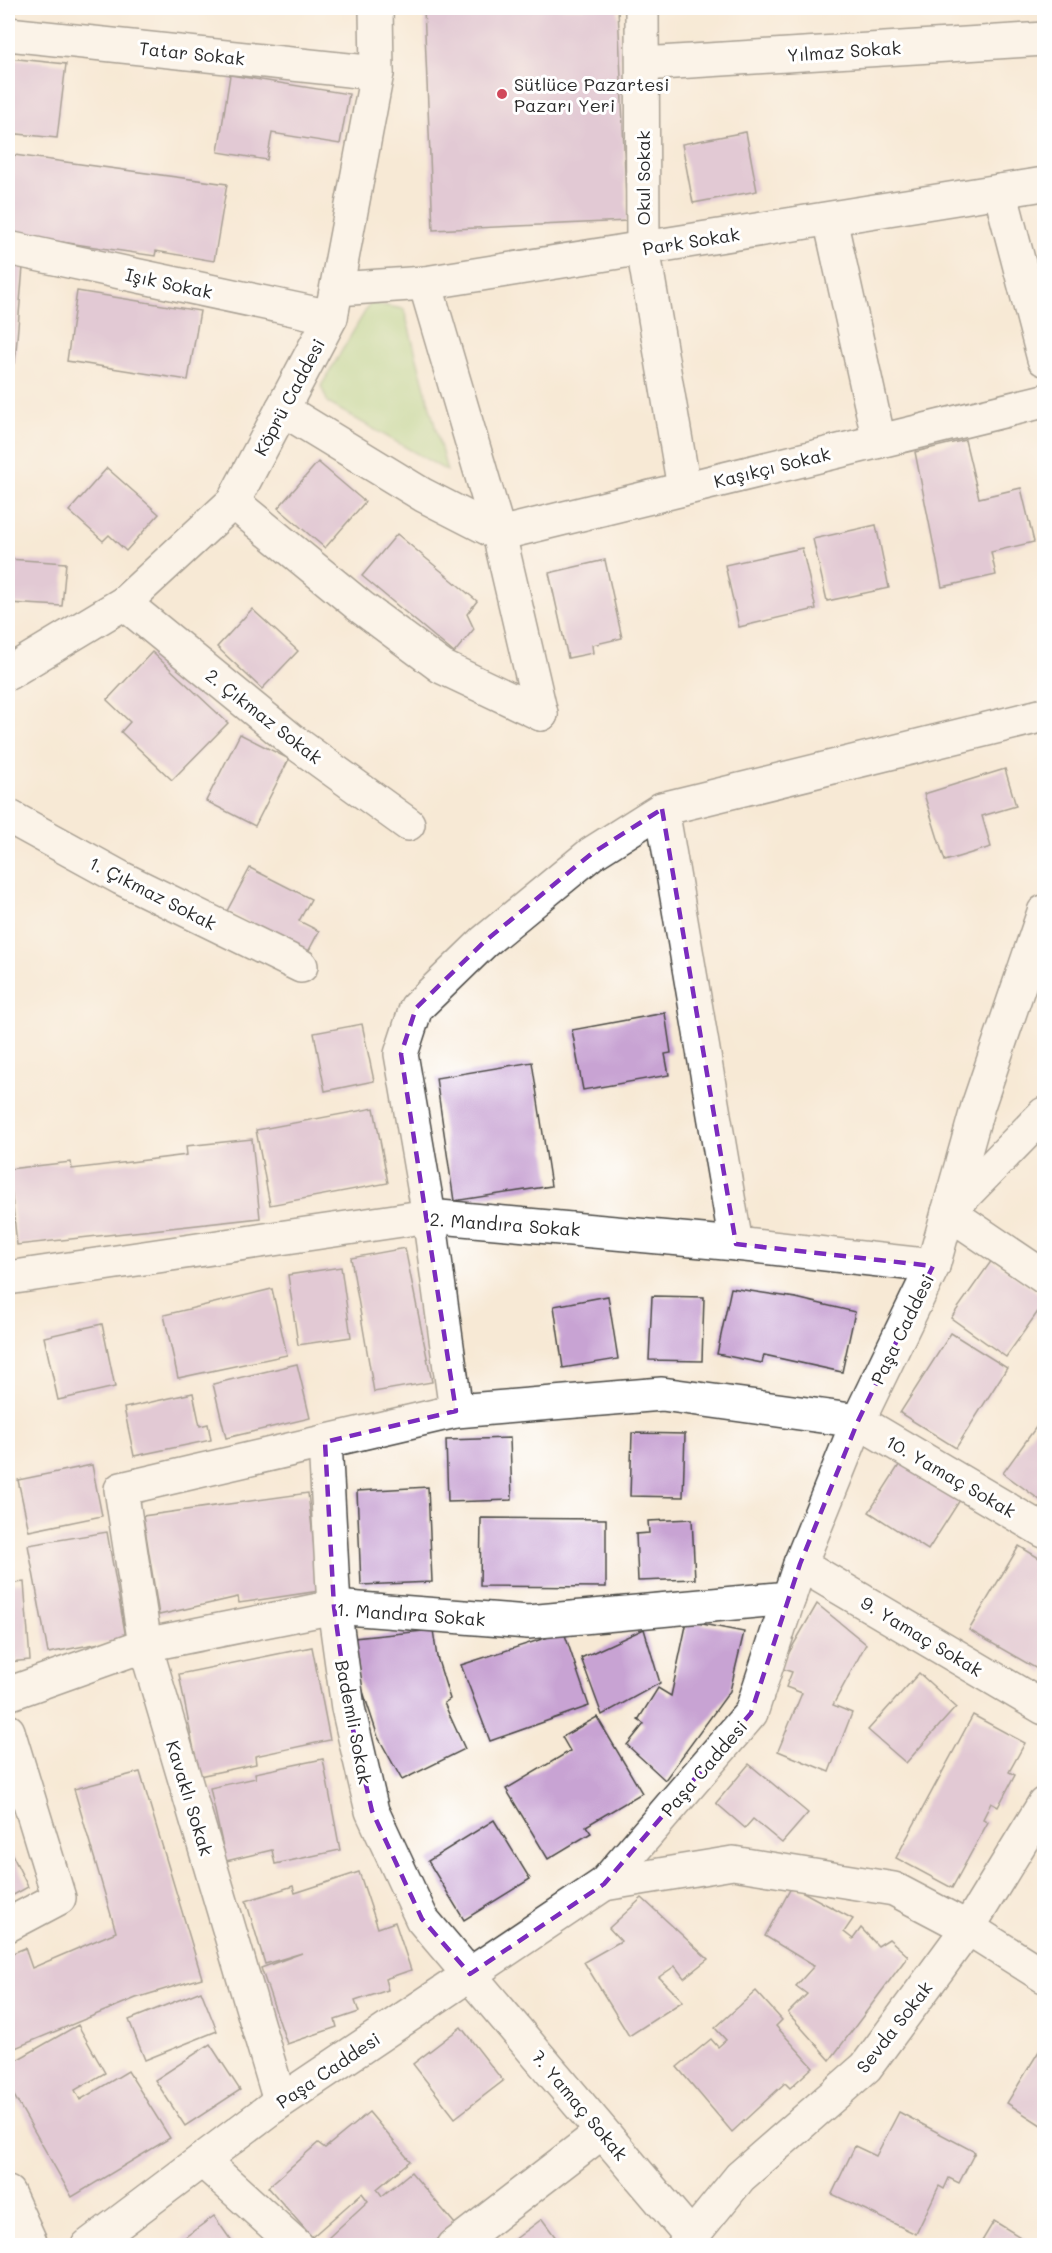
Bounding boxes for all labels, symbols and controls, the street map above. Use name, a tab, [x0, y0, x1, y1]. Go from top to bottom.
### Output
street label: Yılmaz Sokak	[786, 35, 902, 67]
street label: Tatar Sokak	[138, 36, 246, 70]
place label: Sütlüce Pazartesi Pazarı Yeri	[514, 72, 670, 117]
marker: Sütlüce Pazartesi Pazarı Yeri	[495, 87, 509, 101]
street label: Okul Sokak	[631, 130, 655, 226]
street label: Park Sokak	[641, 222, 741, 260]
street label: Işık Sokak	[123, 262, 215, 304]
street label: Köprü Caddesi	[248, 334, 330, 460]
street label: Kaşıkçı Sokak	[711, 441, 833, 493]
street label: 2. Çıkmaz Sokak	[201, 663, 327, 769]
street label: 1. Çıkmaz Sokak	[85, 851, 221, 935]
street label: 2. Mandıra Sokak	[429, 1207, 581, 1241]
street label: Paşa Caddesi	[865, 1270, 939, 1388]
street label: 10. Yamaç Sokak	[882, 1429, 1020, 1523]
street label: 9. Yamaç Sokak	[857, 1590, 987, 1682]
street label: 1. Mandıra Sokak	[336, 1597, 486, 1631]
street label: Bademli Sokak	[330, 1658, 378, 1786]
street label: Paşa Caddesi	[656, 1715, 752, 1821]
street label: Kavaklı Sokak	[161, 1737, 219, 1859]
street label: Sevda Sokak	[851, 1976, 937, 2078]
street label: Paşa Caddesi	[271, 2026, 385, 2114]
street label: 7. Yamaç Sokak	[527, 2045, 633, 2165]

